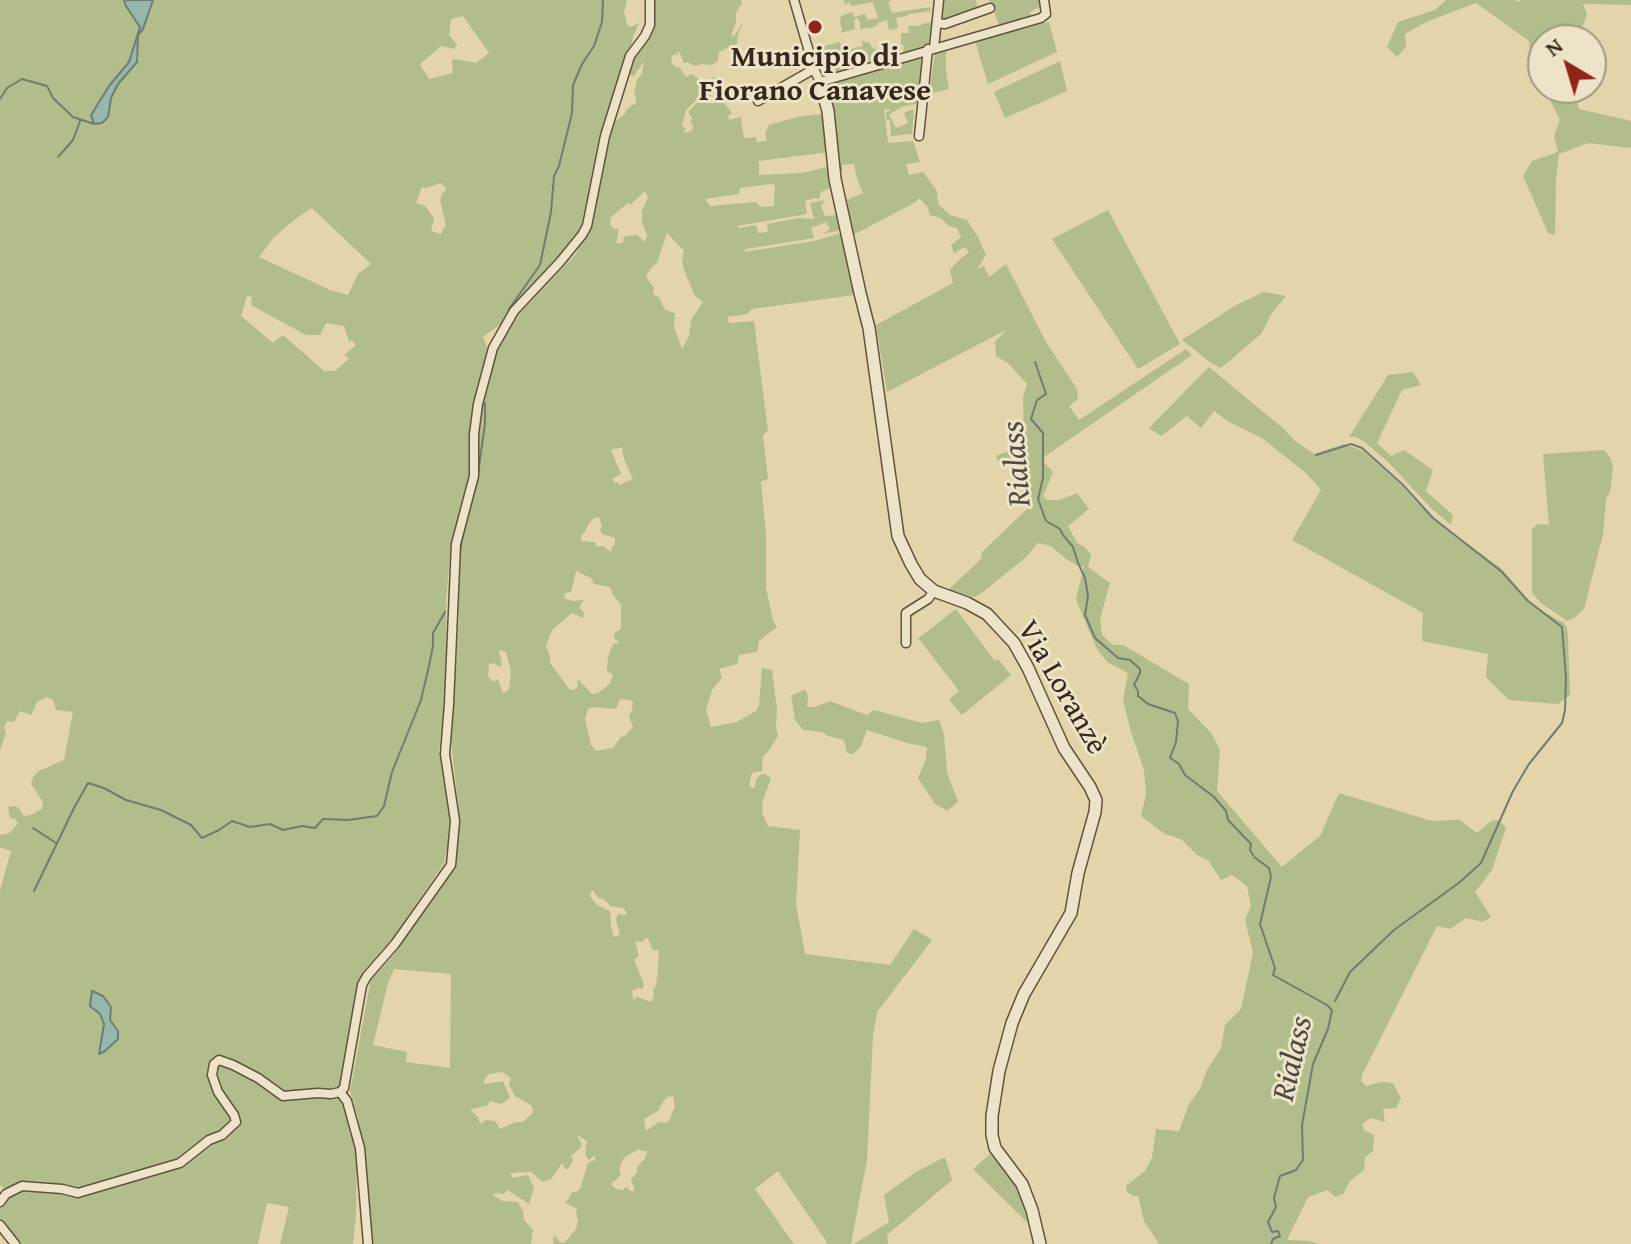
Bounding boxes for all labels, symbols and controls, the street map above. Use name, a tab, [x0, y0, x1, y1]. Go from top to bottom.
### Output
marker: Municipio di Fiorano Canavese	[806, 18, 824, 36]
north arrow	[1527, 24, 1607, 104]
text: N	[1538, 30, 1569, 64]
place label: Municipio di Fiorano Canavese	[699, 40, 931, 110]
water label: Rialass	[995, 420, 1041, 508]
street label: Via Loranzè	[1008, 614, 1114, 762]
water label: Rialass	[1266, 1013, 1322, 1105]

